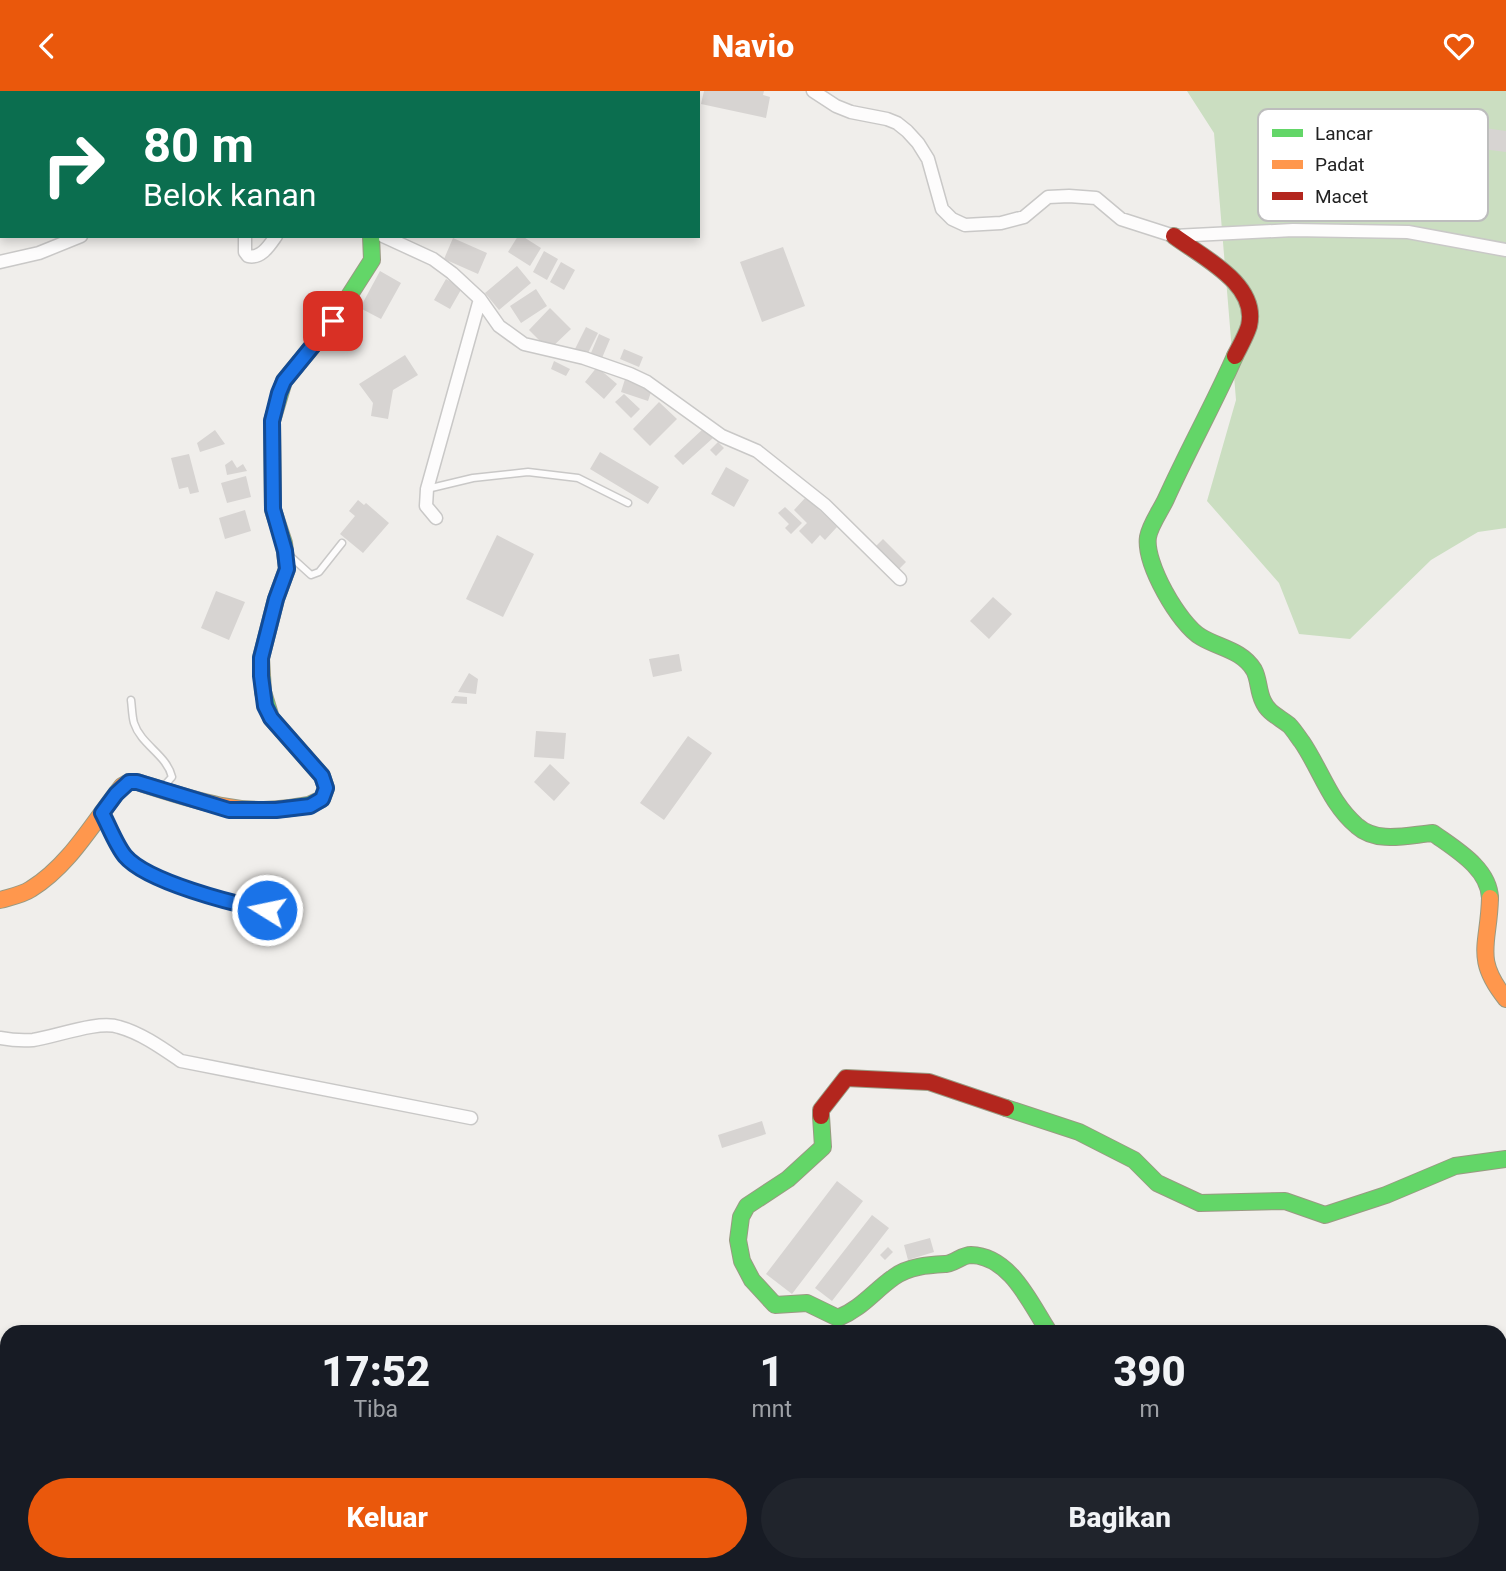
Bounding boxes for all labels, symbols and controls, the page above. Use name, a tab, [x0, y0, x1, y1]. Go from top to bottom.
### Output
icon: back	[28, 27, 66, 65]
text: Navio	[712, 27, 794, 65]
icon: heart	[1440, 27, 1478, 65]
legend	[1258, 109, 1488, 221]
text: 80 m	[143, 117, 254, 174]
icon: right	[28, 119, 119, 210]
text: Lancar	[1315, 122, 1373, 145]
text: Padat	[1315, 153, 1365, 176]
text: Belok kanan	[143, 176, 316, 214]
text: Macet	[1315, 185, 1368, 208]
pin	[303, 291, 363, 351]
icon: arrive	[314, 302, 352, 340]
position arrow	[230, 873, 304, 947]
text: 17:52	[321, 1347, 430, 1396]
text: 1	[760, 1347, 784, 1396]
text: 390	[1113, 1347, 1186, 1396]
text: Tiba	[353, 1396, 398, 1423]
text: mnt	[752, 1396, 792, 1423]
text: m	[1139, 1396, 1160, 1423]
button: Keluar	[28, 1478, 747, 1558]
button: Bagikan	[761, 1478, 1479, 1558]

